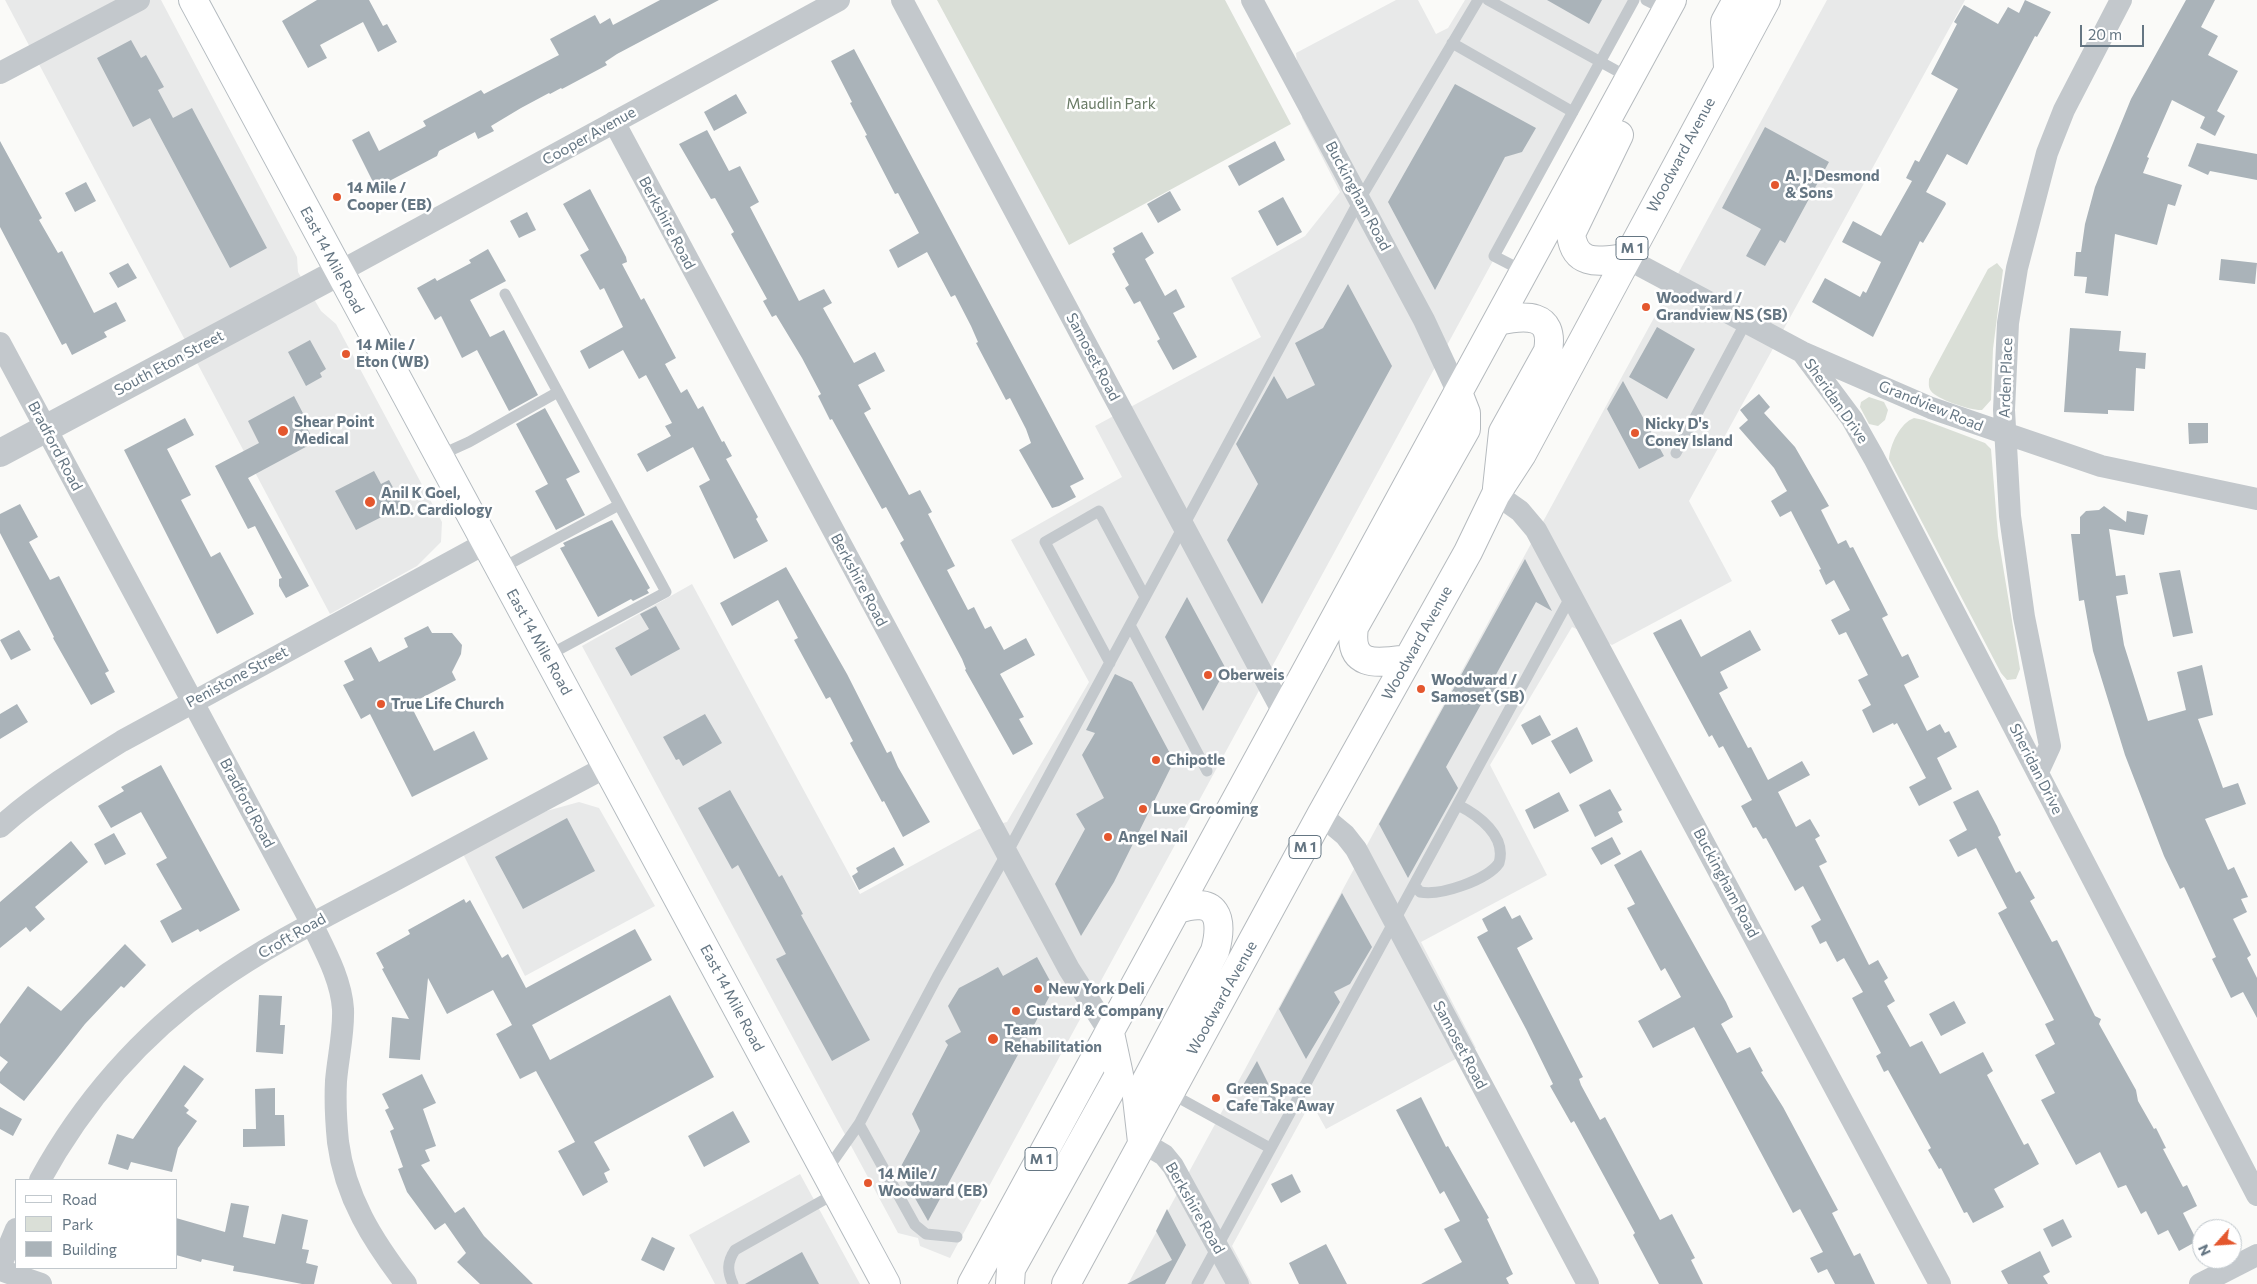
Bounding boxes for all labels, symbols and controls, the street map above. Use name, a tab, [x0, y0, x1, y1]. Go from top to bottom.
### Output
scale bar	[2082, 15, 2146, 47]
text: 20 m	[2088, 25, 2122, 43]
street label: Woodward Avenue	[1643, 94, 1719, 216]
park label: Maudlin Park	[1066, 95, 1156, 113]
street label: Cooper Avenue	[539, 103, 639, 169]
street label: Buckingham Road	[1322, 138, 1394, 254]
place label: A. J. Desmond & Sons	[1785, 167, 1880, 202]
street label: Berkshire Road	[635, 174, 699, 272]
place label: 14 Mile / Cooper (EB)	[347, 179, 432, 214]
marker: A. J. Desmond & Sons	[1769, 179, 1781, 191]
marker: 14 Mile / Cooper (EB)	[331, 191, 343, 203]
street label: East 14 Mile Road	[296, 203, 368, 317]
road number: M 1	[1616, 237, 1648, 260]
place label: Woodward / Grandview NS (SB)	[1656, 289, 1788, 324]
marker: Woodward / Grandview NS (SB)	[1640, 301, 1652, 313]
street label: Samoset Road	[1062, 310, 1124, 404]
street label: South Eton Street	[111, 327, 227, 399]
place label: 14 Mile / Eton (WB)	[356, 336, 429, 371]
street label: Arden Place	[1996, 337, 2016, 419]
marker: 14 Mile / Eton (WB)	[340, 348, 352, 360]
street label: Sheridan Drive	[1800, 355, 1872, 447]
street label: Grandview Road	[1876, 377, 1986, 435]
street label: Bradford Road	[24, 398, 86, 494]
place label: Shear Point Medical	[294, 413, 374, 448]
place label: Nicky D's Coney Island	[1645, 415, 1733, 450]
marker: Shear Point Medical	[276, 424, 290, 438]
marker: Nicky D's Coney Island	[1629, 427, 1641, 439]
place label: Anil K Goel, M.D. Cardiology	[381, 484, 492, 519]
marker: Anil K Goel, M.D. Cardiology	[363, 495, 377, 509]
street label: Berkshire Road	[827, 531, 891, 629]
street label: Woodward Avenue	[1378, 583, 1456, 703]
street label: East 14 Mile Road	[502, 586, 576, 698]
street label: Penistone Street	[183, 643, 291, 711]
place label: Oberweis	[1218, 666, 1284, 684]
marker: Oberweis	[1202, 669, 1214, 681]
place label: Woodward / Samoset (SB)	[1431, 671, 1525, 706]
marker: Woodward / Samoset (SB)	[1415, 683, 1427, 695]
place label: True Life Church	[391, 695, 504, 713]
marker: True Life Church	[375, 698, 387, 710]
street label: Sheridan Drive	[2005, 721, 2067, 817]
place label: Chipotle	[1166, 751, 1225, 769]
marker: Chipotle	[1150, 754, 1162, 766]
street label: Bradford Road	[216, 755, 278, 851]
place label: Luxe Grooming	[1153, 800, 1258, 818]
marker: Luxe Grooming	[1137, 803, 1149, 815]
street label: Buckingham Road	[1690, 825, 1762, 941]
place label: Angel Nail	[1118, 828, 1188, 846]
marker: Angel Nail	[1102, 831, 1114, 843]
road number: M 1	[1289, 836, 1321, 859]
street label: Croft Road	[255, 909, 329, 963]
street label: Woodward Avenue	[1183, 938, 1261, 1058]
street label: East 14 Mile Road	[696, 941, 768, 1055]
place label: New York Deli	[1048, 980, 1145, 998]
marker: New York Deli	[1032, 983, 1044, 995]
street label: Samoset Road	[1429, 998, 1491, 1092]
place label: Custard & Company	[1026, 1002, 1164, 1020]
marker: Custard & Company	[1010, 1005, 1022, 1017]
place label: Team Rehabilitation	[1004, 1021, 1102, 1056]
marker: Team Rehabilitation	[986, 1032, 1000, 1046]
place label: Green Space Cafe Take Away	[1226, 1080, 1335, 1115]
marker: Green Space Cafe Take Away	[1210, 1092, 1222, 1104]
road number: M 1	[1025, 1148, 1057, 1170]
street label: Berkshire Road	[1162, 1159, 1228, 1257]
place label: 14 Mile / Woodward (EB)	[878, 1165, 988, 1200]
marker: 14 Mile / Woodward (EB)	[862, 1177, 874, 1189]
legend	[15, 1179, 178, 1269]
text: Road	[62, 1190, 97, 1208]
text: Park	[62, 1215, 93, 1233]
north arrow	[2192, 1219, 2242, 1269]
text: Building	[62, 1240, 117, 1258]
text: N	[2194, 1242, 2214, 1259]

